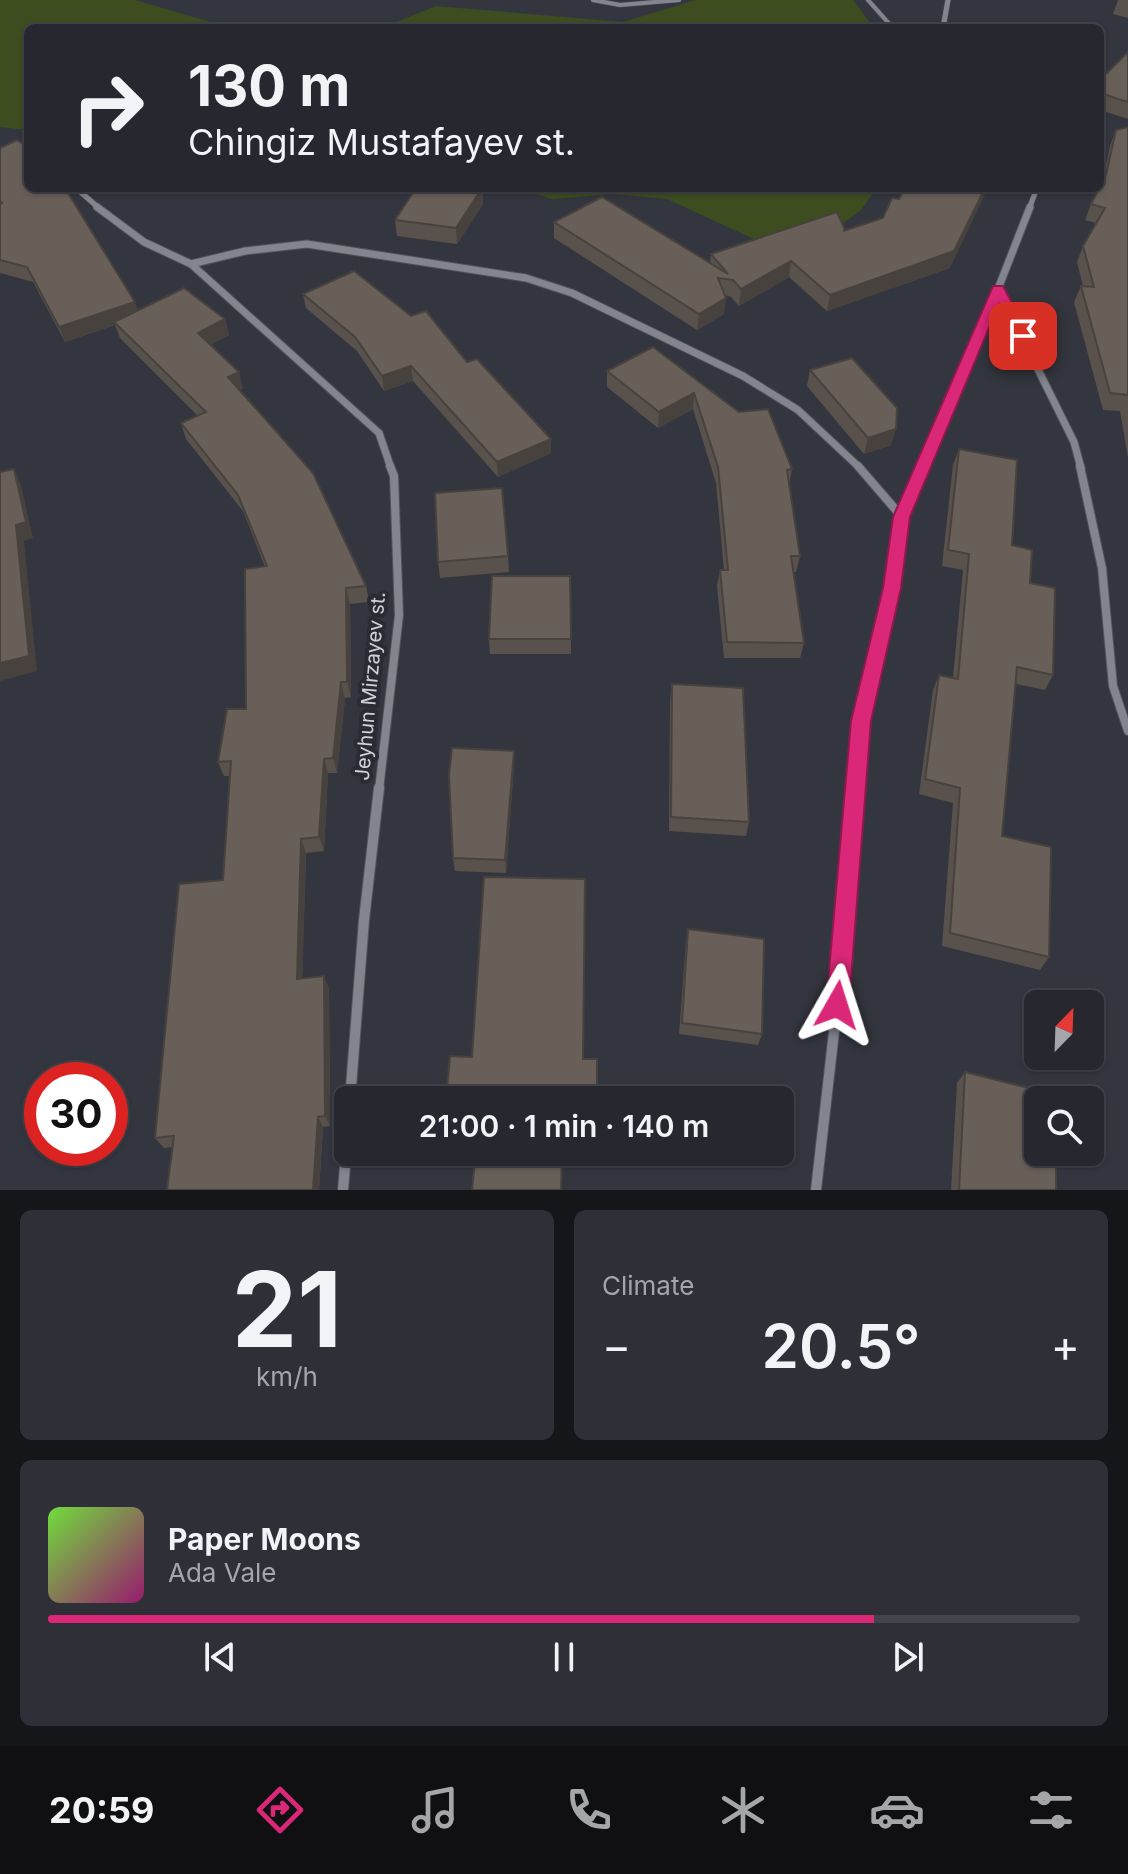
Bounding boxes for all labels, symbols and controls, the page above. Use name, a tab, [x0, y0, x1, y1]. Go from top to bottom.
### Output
text: 130 m	[188, 52, 350, 120]
icon: right	[56, 56, 160, 160]
text: Chingiz Mustafayev st.	[188, 120, 575, 164]
pin	[989, 302, 1057, 370]
icon: arrive	[1001, 314, 1045, 358]
street label: Jeyhun Mirzayev st.	[350, 591, 390, 781]
position arrow	[795, 963, 879, 1047]
north arrow	[1024, 990, 1104, 1070]
map controls	[1024, 990, 1104, 1166]
speed limit sign: 30	[24, 1062, 128, 1166]
button: search	[1024, 1086, 1104, 1166]
text: 21:00 · 1 min · 140 m	[419, 1108, 709, 1144]
text: 21	[232, 1246, 342, 1372]
text: Climate	[602, 1270, 694, 1301]
text: 20.5°	[762, 1310, 920, 1382]
text: −	[602, 1319, 631, 1373]
text: +	[1051, 1319, 1080, 1373]
text: km/h	[256, 1361, 318, 1392]
text: Paper Moons	[168, 1521, 361, 1557]
text: Ada Vale	[168, 1557, 276, 1588]
icon: previous	[198, 1635, 242, 1679]
icon: pause	[542, 1635, 586, 1679]
icon: next	[886, 1635, 930, 1679]
icon: directions	[252, 1782, 308, 1838]
icon: music	[407, 1782, 463, 1838]
icon: phone	[561, 1782, 617, 1838]
icon: climate	[715, 1782, 771, 1838]
icon: car	[869, 1782, 925, 1838]
icon: filters	[1023, 1782, 1079, 1838]
text: 20:59	[49, 1788, 154, 1832]

